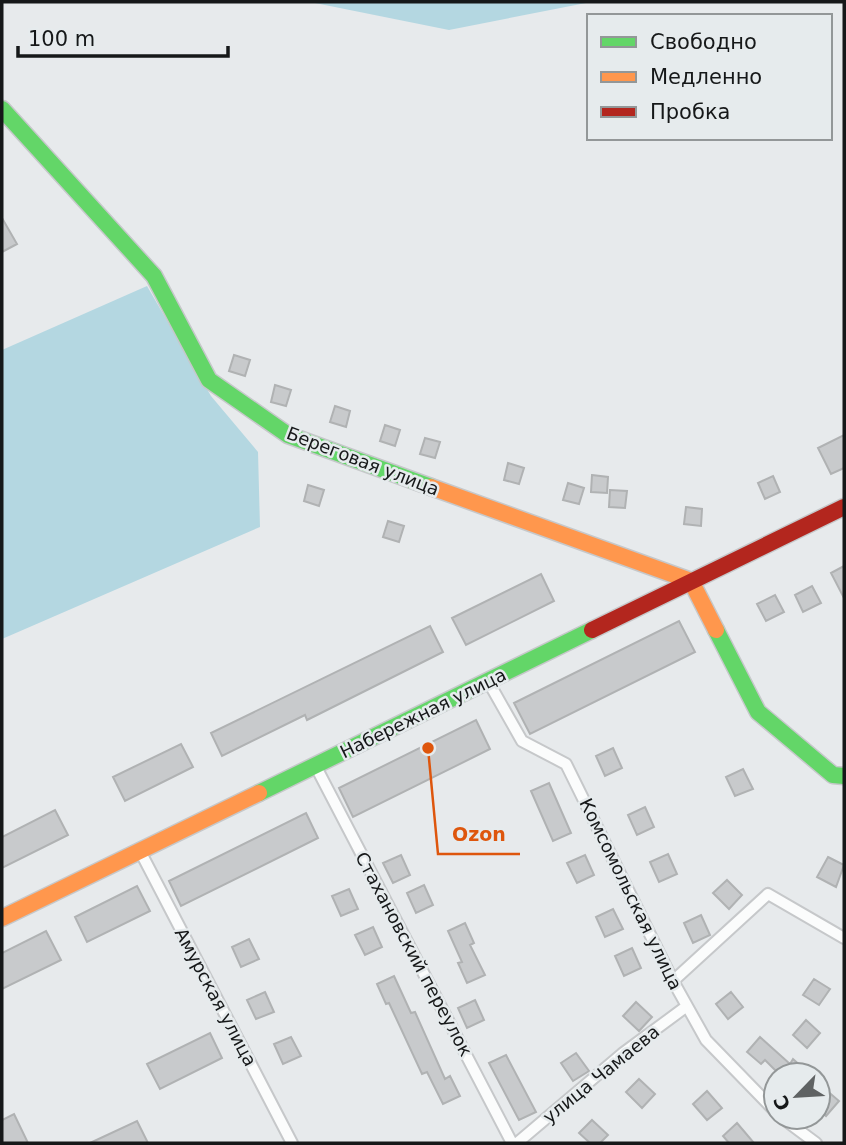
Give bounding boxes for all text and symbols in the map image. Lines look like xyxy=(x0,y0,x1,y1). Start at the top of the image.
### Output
scale bar xyxy=(18,14,228,58)
legend xyxy=(587,14,832,140)
text: 100 m xyxy=(28,27,95,51)
text: Свободно xyxy=(650,30,757,54)
text: Медленно xyxy=(650,65,762,89)
text: Пробка xyxy=(650,100,730,124)
street label: Береговая улица xyxy=(284,422,442,500)
street label: Набережная улица xyxy=(337,664,509,762)
street label: Комсомольская улица xyxy=(575,795,687,993)
callout: Ozon xyxy=(438,814,520,854)
text: Ozon xyxy=(452,823,506,845)
street label: Стахановский переулок xyxy=(351,848,477,1060)
street label: Амурская улица xyxy=(171,924,261,1070)
street label: улица Чамаева xyxy=(539,1021,663,1127)
north arrow xyxy=(762,1061,832,1131)
text: С xyxy=(769,1092,795,1114)

